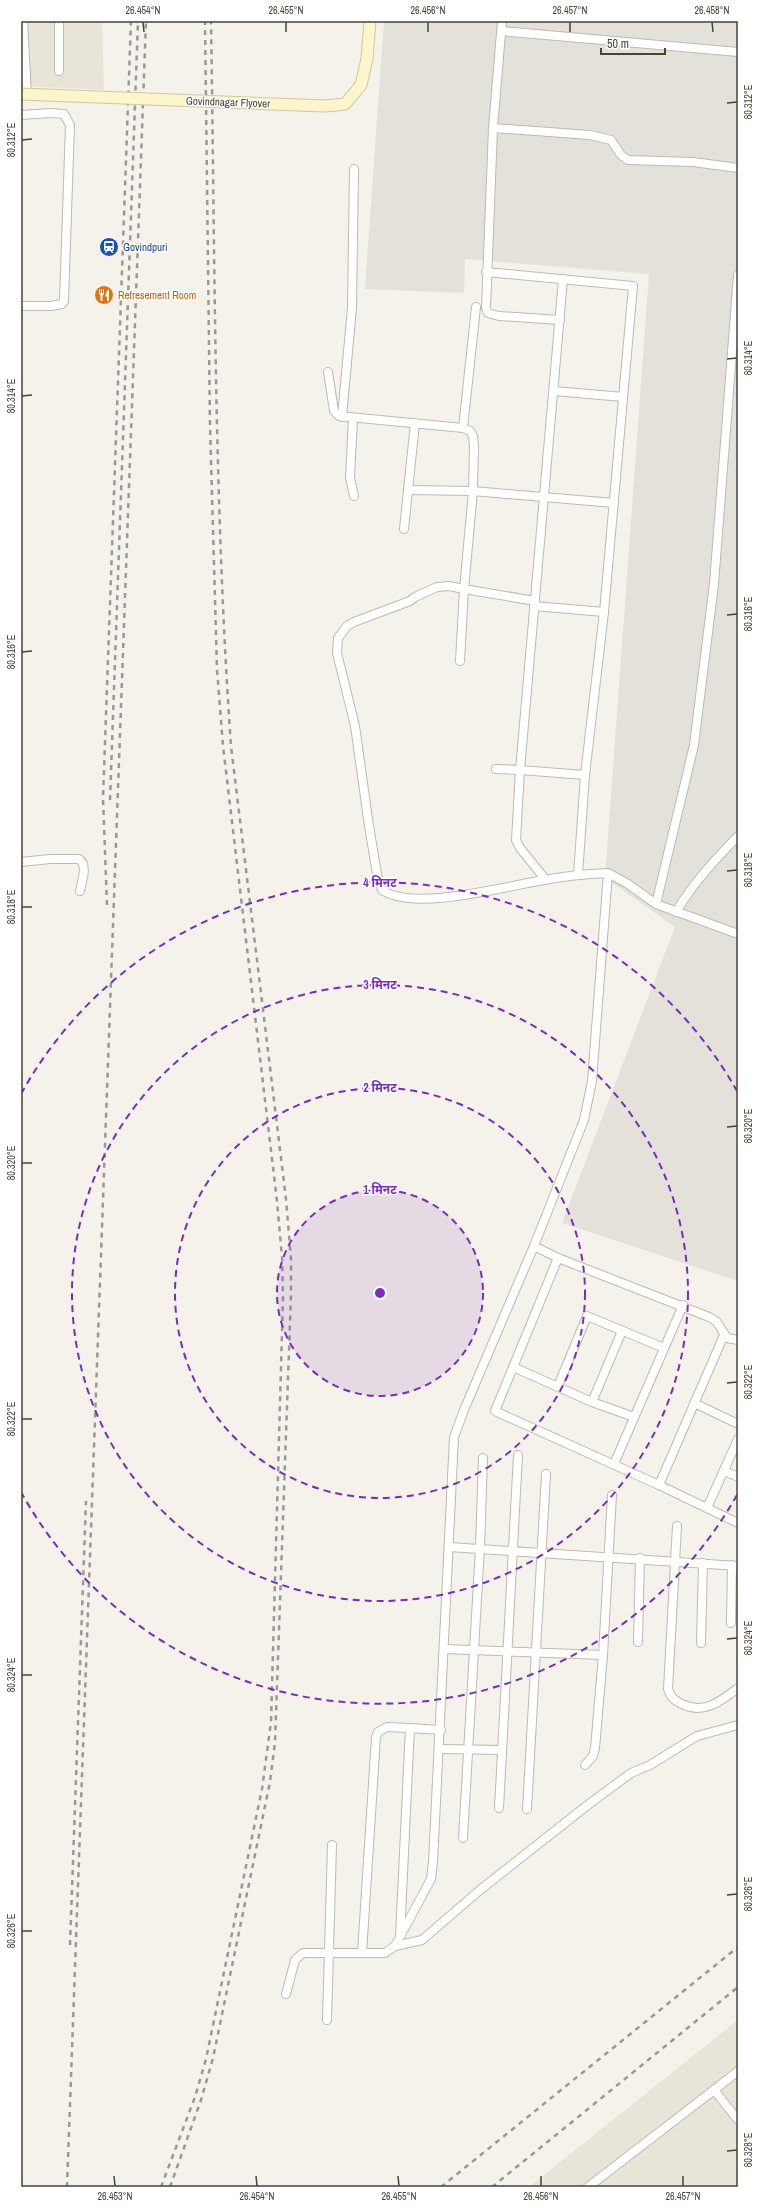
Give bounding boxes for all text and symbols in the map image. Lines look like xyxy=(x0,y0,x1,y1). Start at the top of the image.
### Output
text: 26.454°N xyxy=(126,4,161,17)
text: 26.455°N xyxy=(269,4,304,17)
text: 26.456°N xyxy=(411,4,446,17)
text: 26.457°N xyxy=(553,4,588,17)
text: 26.458°N xyxy=(695,4,730,17)
scale bar xyxy=(601,30,665,56)
text: 50 m xyxy=(607,36,629,52)
text: 80.312°E xyxy=(742,85,755,119)
street label: Govindnagar Flyover xyxy=(186,94,270,110)
text: 80.312°E xyxy=(5,123,18,157)
station icon: Govindpuri xyxy=(98,236,120,258)
place label: Govindpuri xyxy=(123,240,168,254)
restaurant icon: Refresement Room xyxy=(93,284,115,306)
place label: Refresement Room xyxy=(118,288,196,302)
text: 80.314°E xyxy=(742,341,755,375)
text: 80.314°E xyxy=(5,379,18,413)
text: 80.316°E xyxy=(742,597,755,631)
text: 80.316°E xyxy=(5,635,18,669)
text: 80.318°E xyxy=(742,853,755,887)
text: 4 मिनट xyxy=(363,875,397,891)
text: 80.318°E xyxy=(5,890,18,924)
text: 3 मिनट xyxy=(363,977,397,993)
text: 2 मिनट xyxy=(363,1080,397,1096)
text: 80.320°E xyxy=(742,1109,755,1143)
text: 80.320°E xyxy=(5,1146,18,1180)
text: 1 मिनट xyxy=(363,1182,397,1198)
centre of rings xyxy=(373,1286,387,1300)
text: 80.322°E xyxy=(742,1365,755,1399)
text: 80.322°E xyxy=(5,1402,18,1436)
text: 80.324°E xyxy=(742,1621,755,1655)
text: 80.324°E xyxy=(5,1658,18,1692)
text: 80.326°E xyxy=(742,1877,755,1911)
text: 80.326°E xyxy=(5,1914,18,1948)
text: 80.328°E xyxy=(742,2133,755,2167)
text: 26.453°N xyxy=(98,2190,133,2203)
text: 26.454°N xyxy=(240,2190,275,2203)
text: 26.455°N xyxy=(382,2190,417,2203)
text: 26.456°N xyxy=(524,2190,559,2203)
text: 26.457°N xyxy=(666,2190,701,2203)

